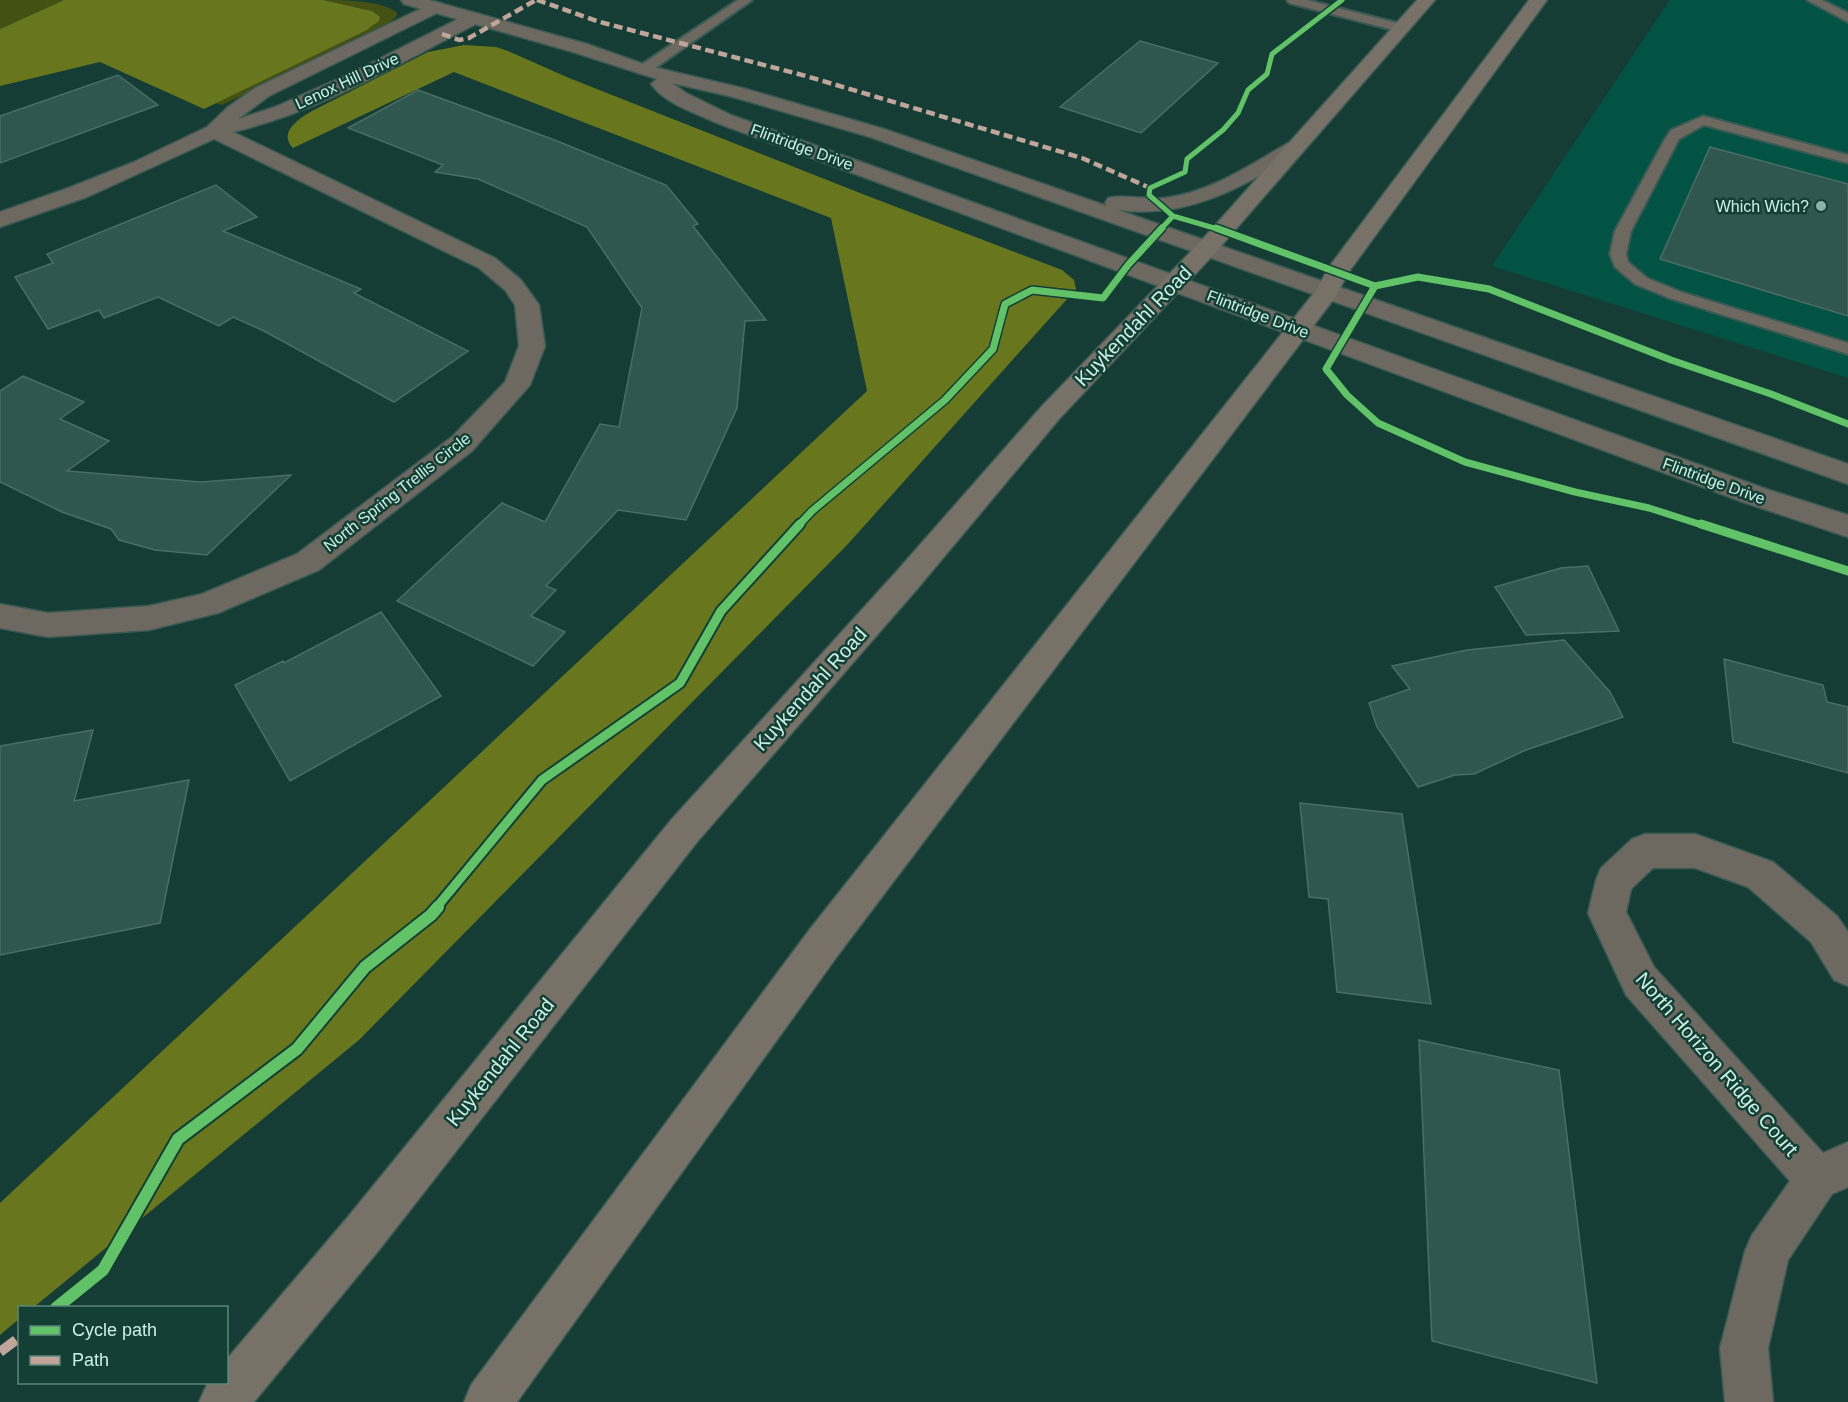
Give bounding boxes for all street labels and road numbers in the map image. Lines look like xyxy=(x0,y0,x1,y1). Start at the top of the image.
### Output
street label: Lenox Hill Drive xyxy=(293,50,401,112)
street label: Flintridge Drive xyxy=(749,121,856,173)
street label: Kuykendahl Road xyxy=(1070,262,1196,390)
street label: Flintridge Drive xyxy=(1205,287,1311,341)
street label: North Spring Trellis Circle xyxy=(320,429,474,555)
street label: Flintridge Drive xyxy=(1661,455,1768,507)
street label: Kuykendahl Road xyxy=(749,623,871,755)
street label: North Horizon Ridge Court xyxy=(1631,968,1803,1160)
street label: Kuykendahl Road xyxy=(442,994,558,1130)

